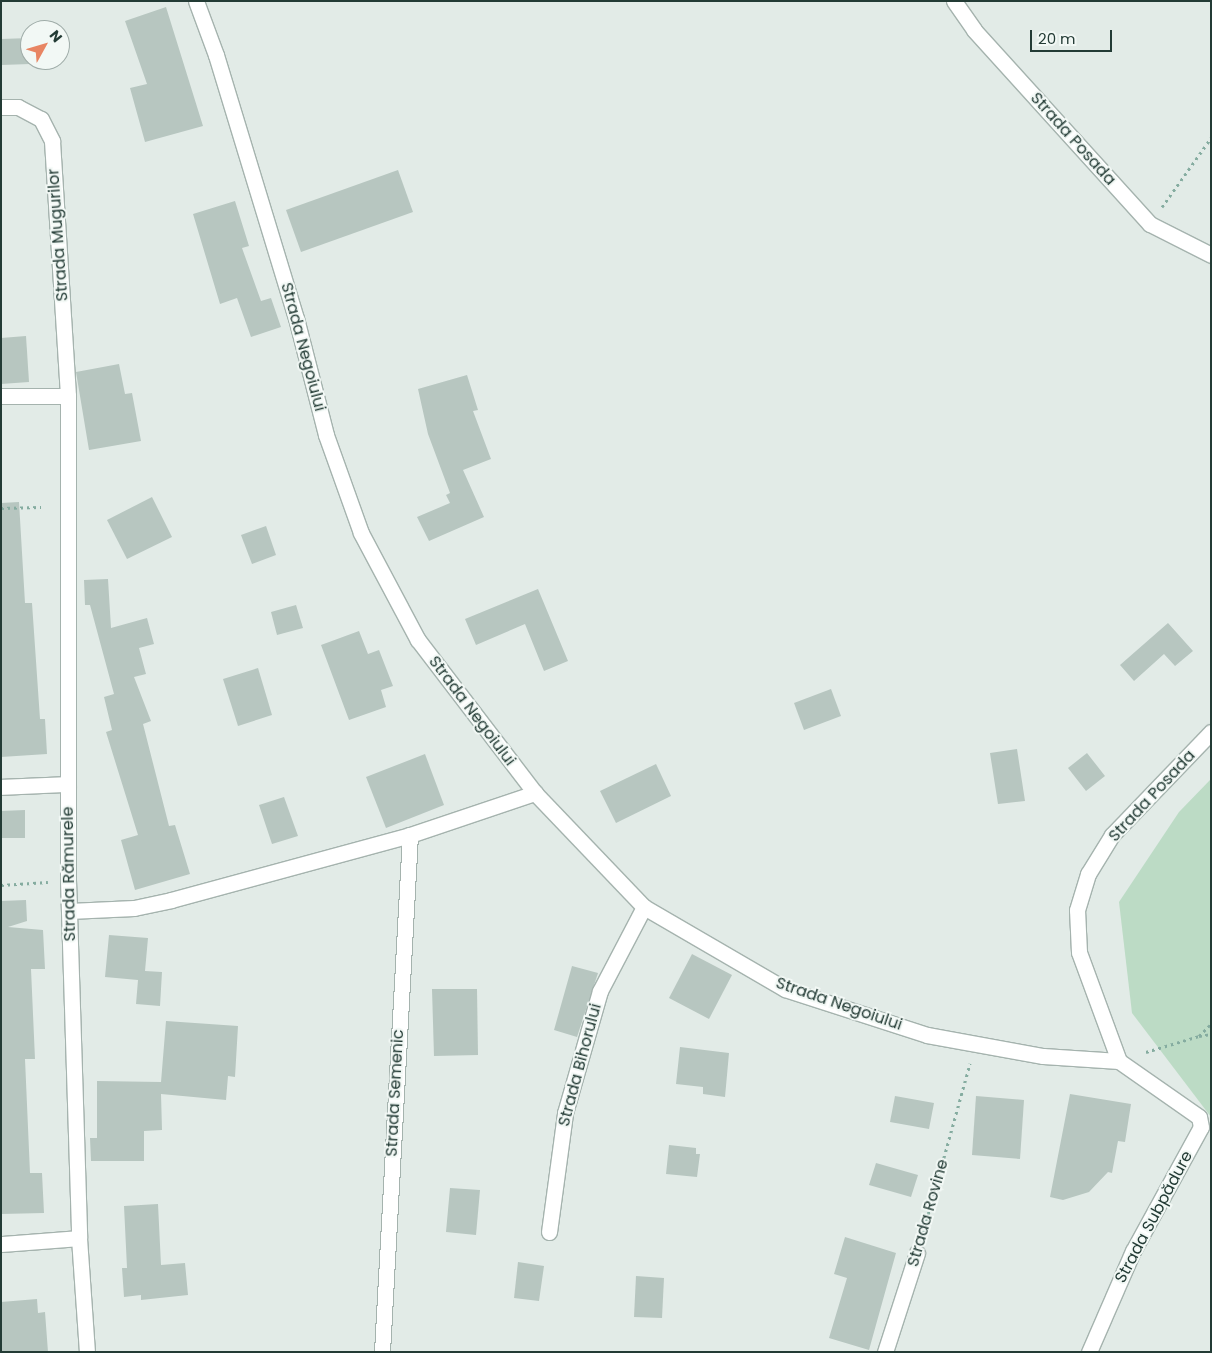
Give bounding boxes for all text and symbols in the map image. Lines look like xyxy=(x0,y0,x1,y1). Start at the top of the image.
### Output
north arrow xyxy=(20,20,70,70)
scale bar xyxy=(1032,20,1114,52)
text: N xyxy=(45,26,67,47)
text: 20 m xyxy=(1038,28,1076,49)
street label: Strada Posada xyxy=(1026,89,1120,189)
street label: Strada Mugurilor xyxy=(44,168,72,302)
street label: Strada Negoiului xyxy=(277,281,329,413)
street label: Strada Negoiului xyxy=(424,652,520,770)
street label: Strada Posada xyxy=(1105,746,1199,846)
street label: Strada Rămurele xyxy=(58,806,80,942)
street label: Strada Negoiului xyxy=(773,973,905,1035)
street label: Strada Bihorului xyxy=(554,1001,606,1129)
street label: Strada Semenic xyxy=(382,1029,408,1157)
street label: Strada Subpădure xyxy=(1111,1148,1197,1286)
street label: Strada Rovine xyxy=(903,1157,953,1269)

